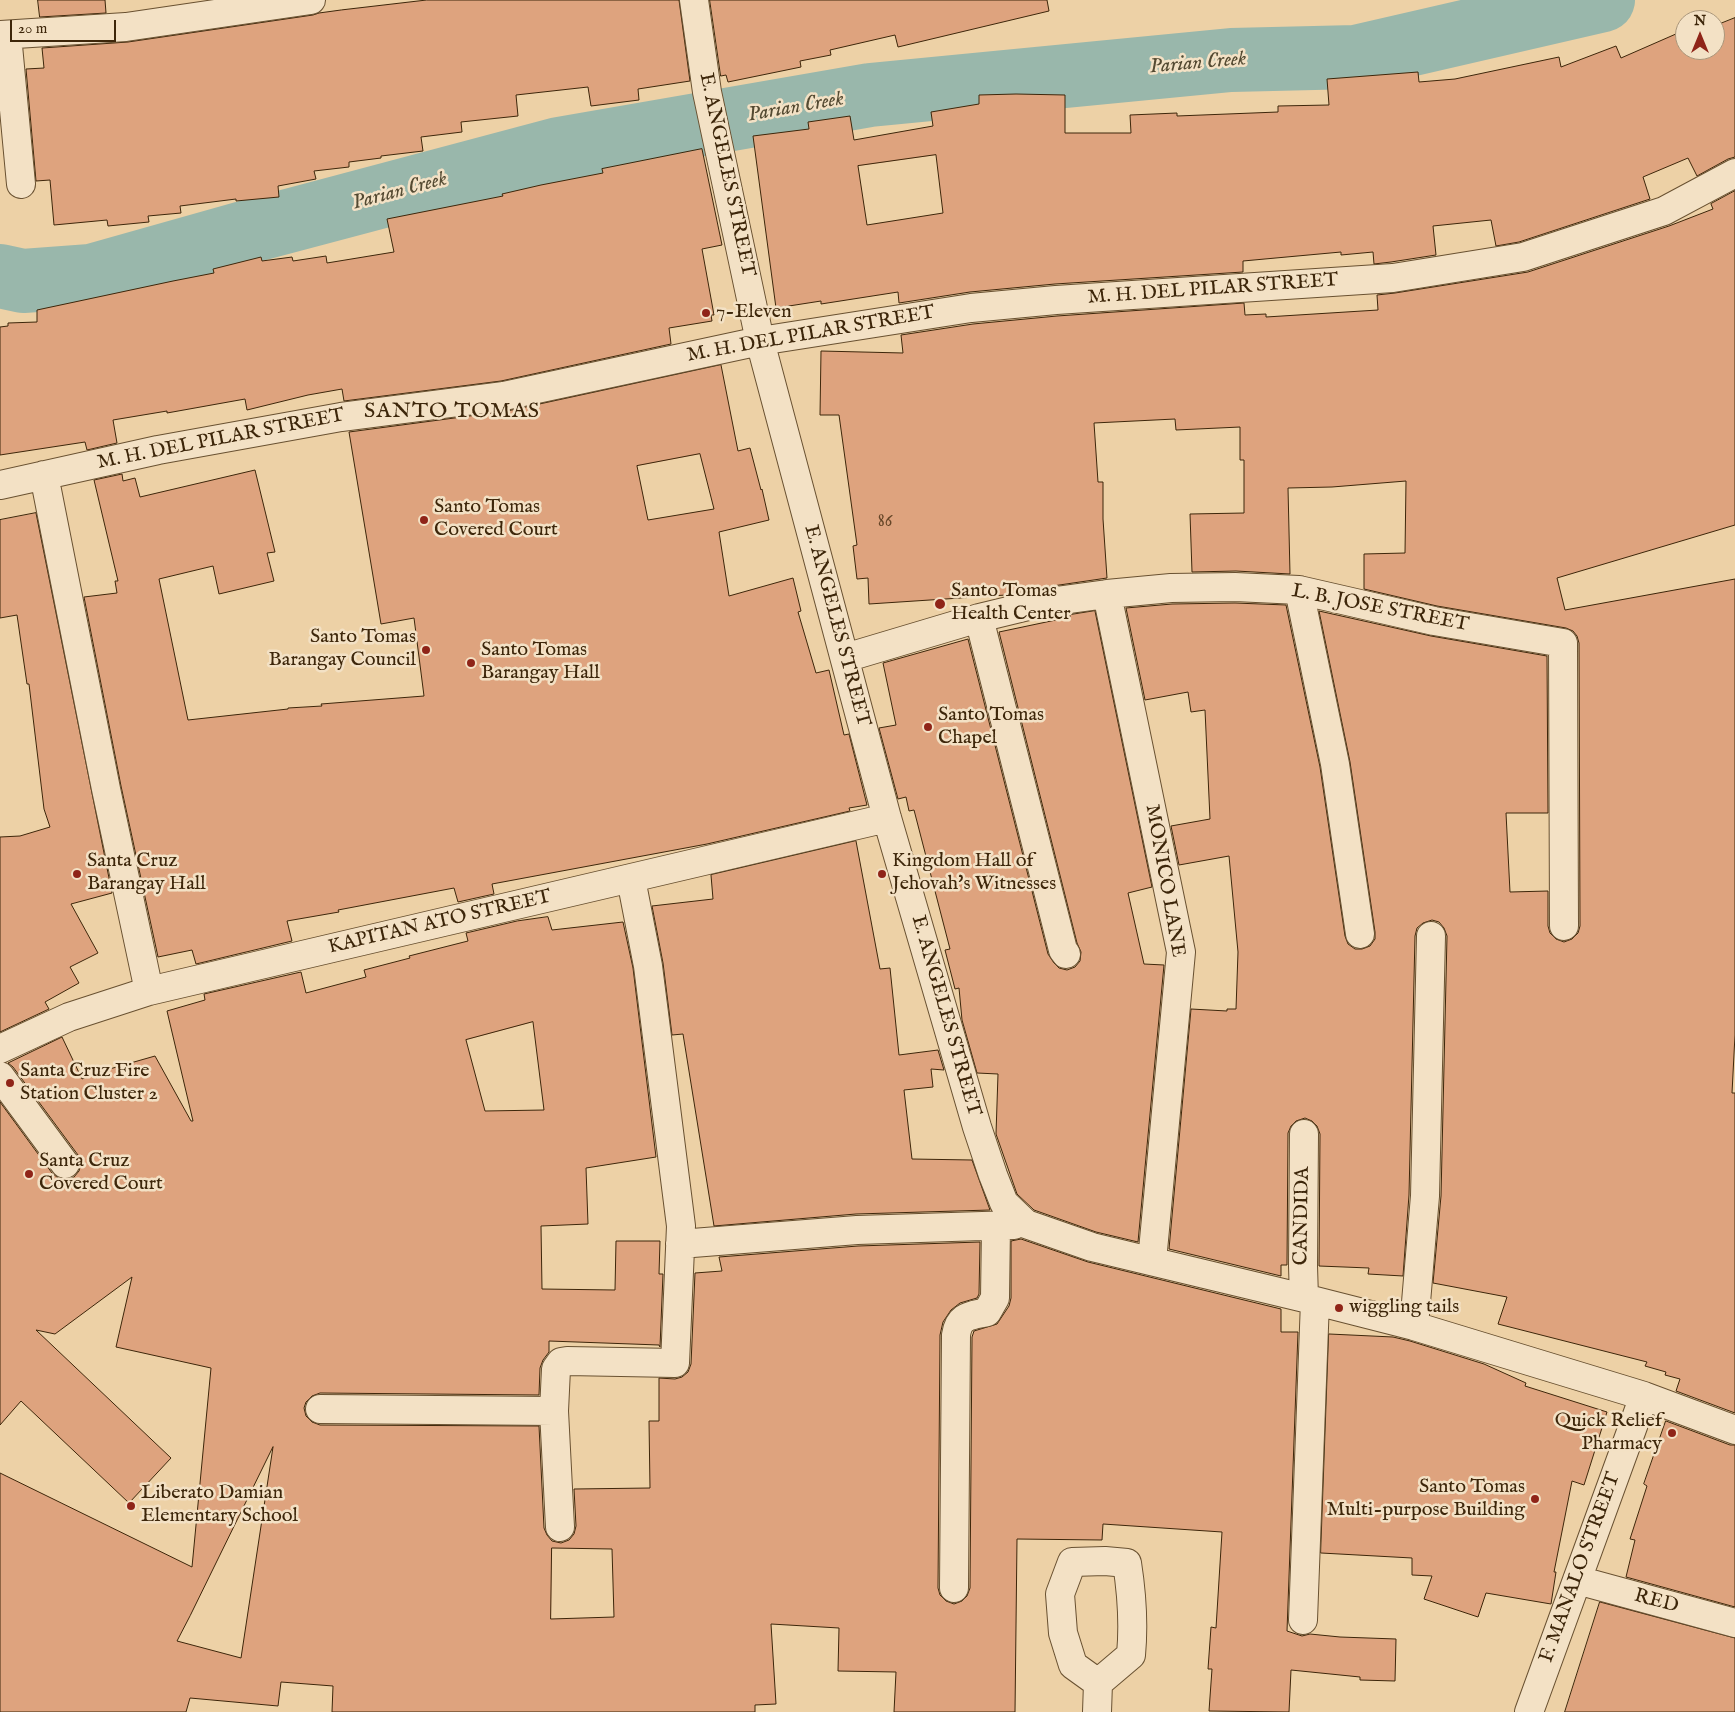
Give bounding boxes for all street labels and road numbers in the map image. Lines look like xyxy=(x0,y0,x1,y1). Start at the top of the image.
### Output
street label: E. ANGELES STREET xyxy=(693,71,759,279)
street label: M. H. DEL PILAR STREET xyxy=(1087,269,1339,311)
street label: M. H. DEL PILAR STREET xyxy=(685,301,937,369)
street label: M. H. DEL PILAR STREET xyxy=(95,404,347,476)
street label: E. ANGELES STREET xyxy=(798,523,874,729)
street label: L. B. JOSE STREET xyxy=(1289,580,1471,638)
street label: MONICO LANE xyxy=(1139,803,1189,959)
street label: KAPITAN ATO STREET xyxy=(326,886,554,960)
street label: E. ANGELES STREET xyxy=(905,913,985,1119)
street label: CANDIDA xyxy=(1290,1166,1316,1266)
street label: F. MANALO STREET xyxy=(1535,1470,1627,1666)
street label: RED xyxy=(1631,1585,1681,1619)

